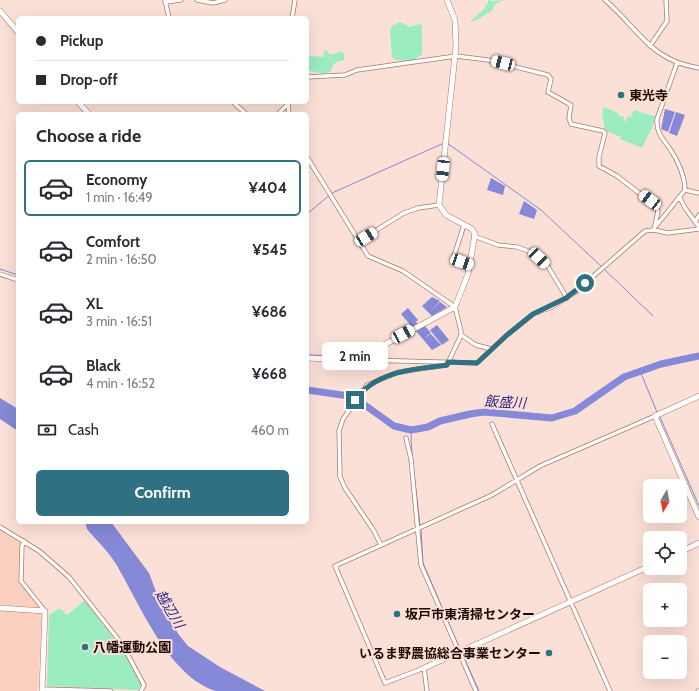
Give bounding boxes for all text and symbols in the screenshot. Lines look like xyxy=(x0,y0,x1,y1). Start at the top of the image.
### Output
text: Pickup xyxy=(60,32,103,50)
car xyxy=(490,54,516,72)
text: Drop-off xyxy=(60,71,118,89)
place label: 東光寺 xyxy=(629,87,668,103)
marker: 東光寺 xyxy=(616,90,626,100)
text: Choose a ride xyxy=(36,125,141,147)
car xyxy=(436,156,450,182)
icon: car xyxy=(38,170,74,206)
text: Economy xyxy=(86,171,147,189)
text: ¥404 xyxy=(249,179,287,197)
car xyxy=(637,188,663,212)
text: 1 min · 16:49 xyxy=(86,189,153,205)
car xyxy=(353,226,379,248)
icon: car xyxy=(38,232,74,268)
text: Comfort xyxy=(86,233,140,251)
text: ¥545 xyxy=(253,241,287,259)
car xyxy=(526,245,552,271)
text: 2 min · 16:50 xyxy=(86,251,157,267)
car xyxy=(449,252,475,272)
route start xyxy=(576,274,594,292)
icon: car xyxy=(38,294,74,330)
text: XL xyxy=(86,295,103,313)
text: ¥686 xyxy=(252,303,287,321)
text: 3 min · 16:51 xyxy=(86,313,152,329)
car xyxy=(390,323,416,345)
callout: 2 min xyxy=(322,342,388,370)
text: 2 min xyxy=(339,348,371,364)
icon: car xyxy=(38,356,74,392)
text: Black xyxy=(86,357,121,375)
text: ¥668 xyxy=(252,365,287,383)
text: 4 min · 16:52 xyxy=(86,375,155,391)
route end xyxy=(346,391,364,409)
water label: 飯盛川 xyxy=(484,392,528,412)
icon: cash xyxy=(36,419,58,441)
text: Cash xyxy=(68,421,99,439)
text: 460 m xyxy=(251,422,289,438)
button: Confirm xyxy=(36,470,289,516)
north arrow xyxy=(643,479,687,523)
map controls xyxy=(643,479,687,679)
button: locate xyxy=(643,531,687,575)
button: + xyxy=(643,583,687,627)
water label: 越辺川 xyxy=(151,586,190,633)
place label: 坂戸市東清掃センター xyxy=(405,606,535,622)
marker: 坂戸市東清掃センター xyxy=(392,609,402,619)
button: − xyxy=(643,635,687,679)
place label: 八幡運動公園 xyxy=(93,639,171,655)
marker: 八幡運動公園 xyxy=(80,642,90,652)
place label: いるま野農協総合事業センター xyxy=(359,645,541,661)
marker: いるま野農協総合事業センター xyxy=(544,648,554,658)

